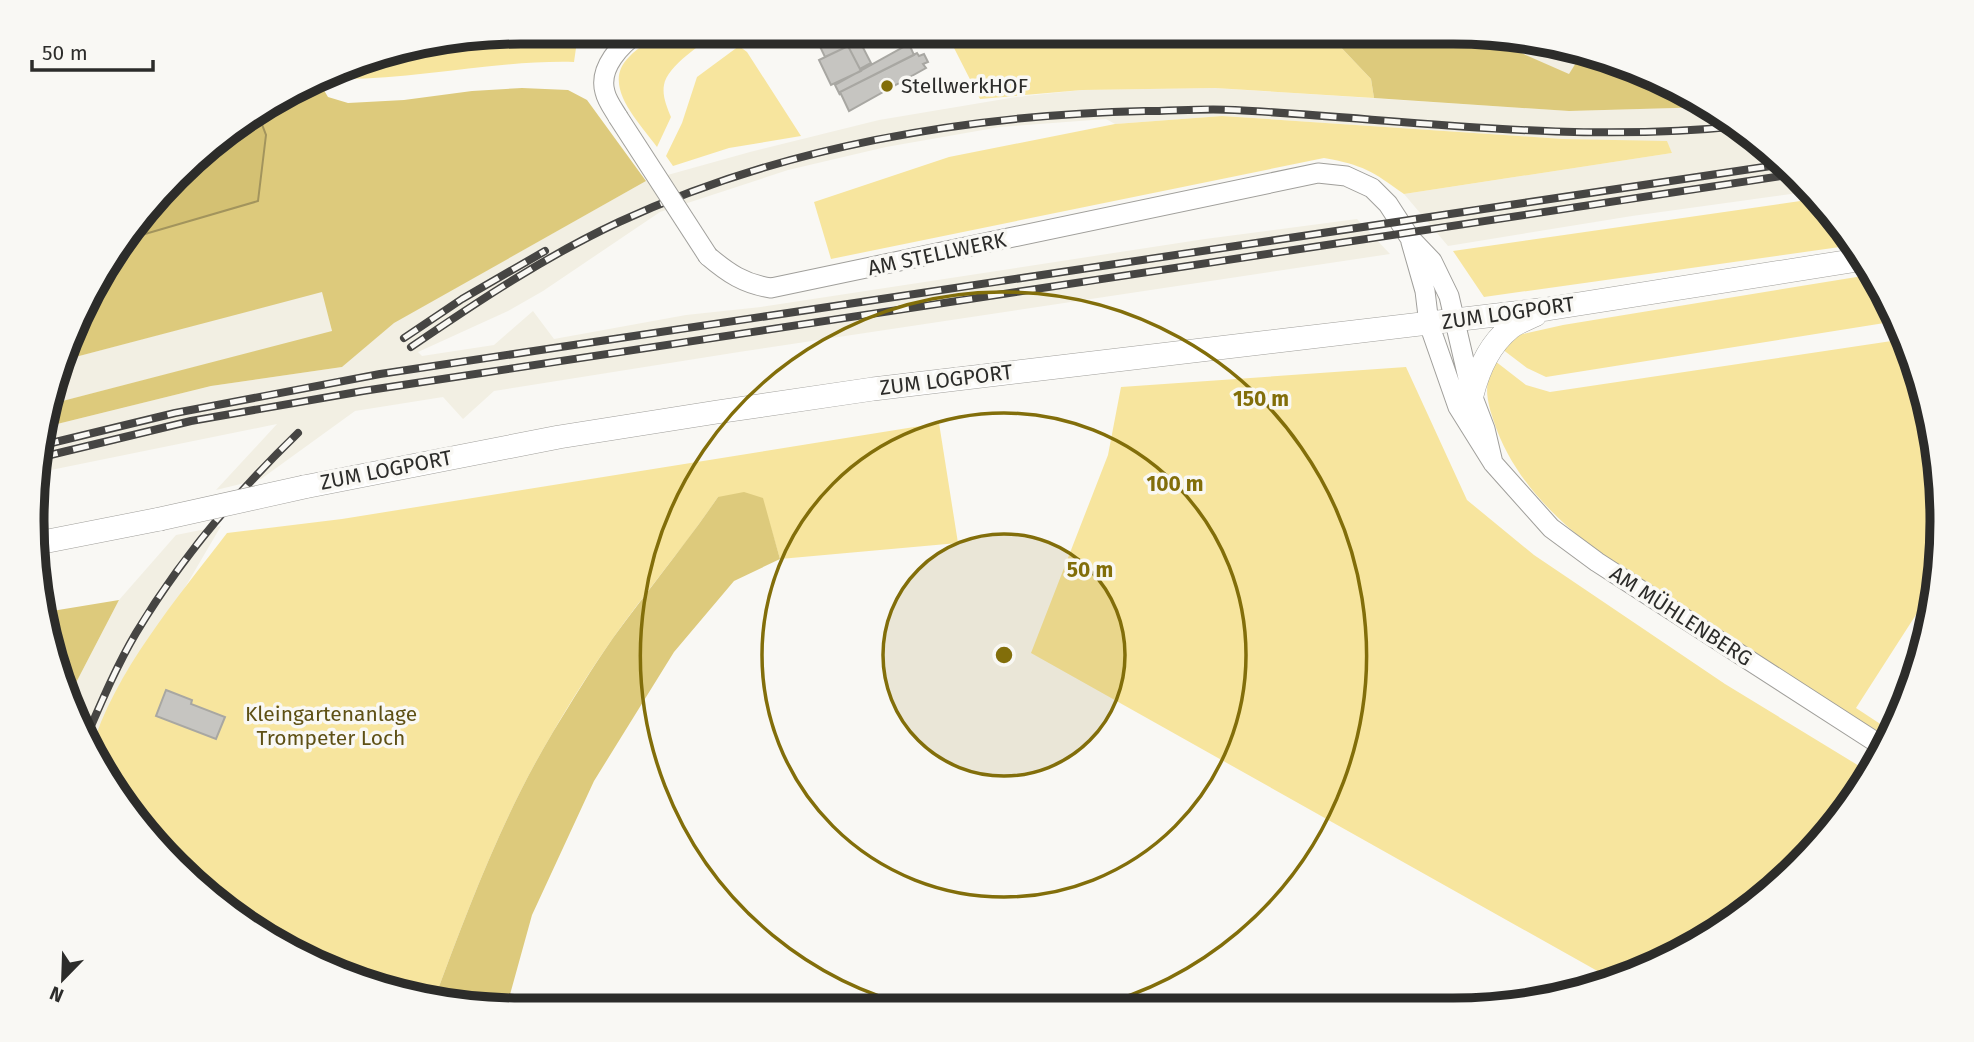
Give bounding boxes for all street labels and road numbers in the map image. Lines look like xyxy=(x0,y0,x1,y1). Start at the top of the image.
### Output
street label: AM STELLWERK xyxy=(865,227,1009,281)
street label: ZUM LOGPORT xyxy=(1440,291,1576,335)
street label: ZUM LOGPORT xyxy=(878,359,1014,401)
street label: ZUM LOGPORT xyxy=(318,444,454,496)
street label: AM MÜHLENBERG xyxy=(1605,560,1757,672)

